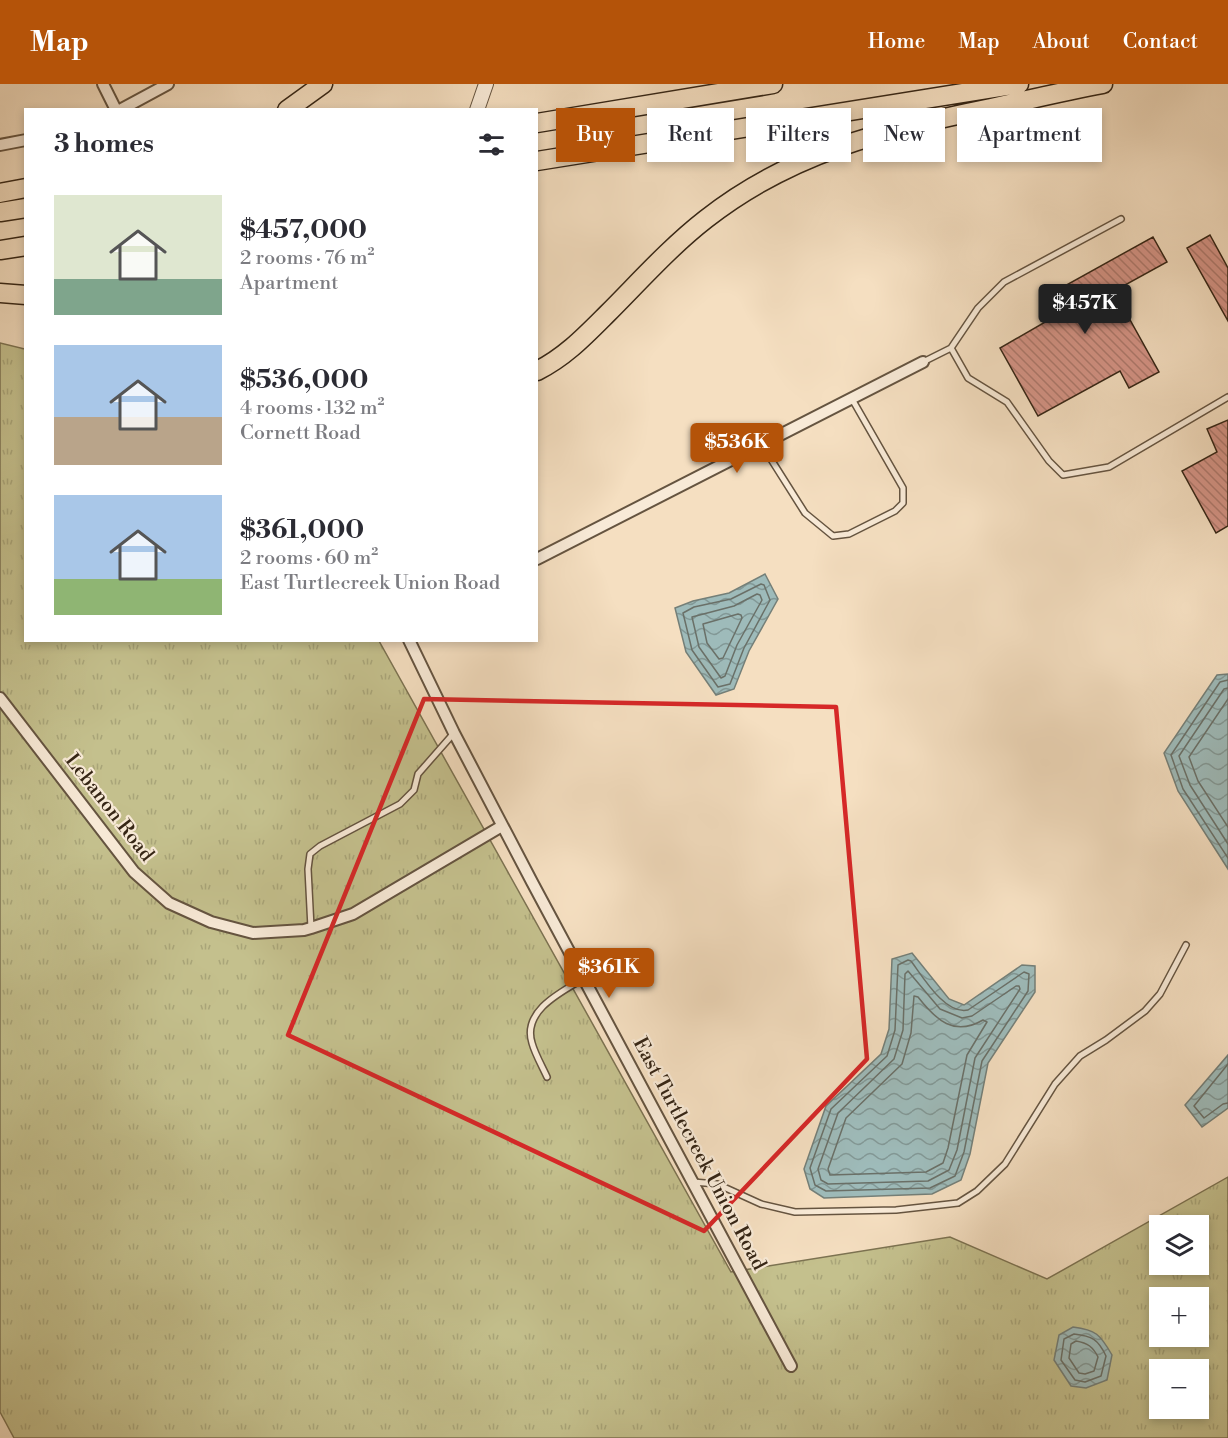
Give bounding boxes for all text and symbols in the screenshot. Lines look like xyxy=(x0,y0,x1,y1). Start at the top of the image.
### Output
text: Map xyxy=(30,25,89,60)
text: Home xyxy=(868,29,925,55)
text: Map xyxy=(958,29,1000,55)
text: About xyxy=(1033,29,1090,55)
text: Contact xyxy=(1123,29,1198,55)
chip: Buy xyxy=(556,108,635,162)
chip: Rent xyxy=(647,108,734,162)
chip: Filters xyxy=(746,108,851,162)
chip: New xyxy=(863,108,945,162)
chip: Apartment xyxy=(957,108,1102,162)
text: 3 homes xyxy=(54,128,154,160)
icon: filters xyxy=(475,128,508,161)
text: $457,000 xyxy=(240,214,367,246)
icon: home xyxy=(102,219,174,291)
text: 2 rooms · 76 m² xyxy=(240,246,374,271)
text: Apartment xyxy=(240,271,338,296)
pin: $457K xyxy=(1043,284,1127,335)
text: $457K xyxy=(1052,291,1118,316)
text: $536,000 xyxy=(240,364,368,396)
icon: home xyxy=(102,369,174,441)
text: 4 rooms · 132 m² xyxy=(240,396,384,421)
text: Cornett Road xyxy=(240,421,361,446)
pin: $536K xyxy=(695,423,779,474)
text: $536K xyxy=(704,430,770,455)
text: $361,000 xyxy=(240,514,364,546)
icon: home xyxy=(102,519,174,591)
text: 2 rooms · 60 m² xyxy=(240,546,378,571)
text: East Turtlecreek Union Road xyxy=(240,571,500,596)
street label: Lebanon Road xyxy=(59,749,159,868)
pin: $361K xyxy=(567,948,651,999)
text: $361K xyxy=(578,955,640,980)
street label: East Turtlecreek Union Road xyxy=(627,1033,771,1275)
map controls xyxy=(1149,1215,1209,1419)
button: layers xyxy=(1149,1215,1209,1275)
button: + xyxy=(1149,1287,1209,1347)
button: − xyxy=(1149,1359,1209,1419)

